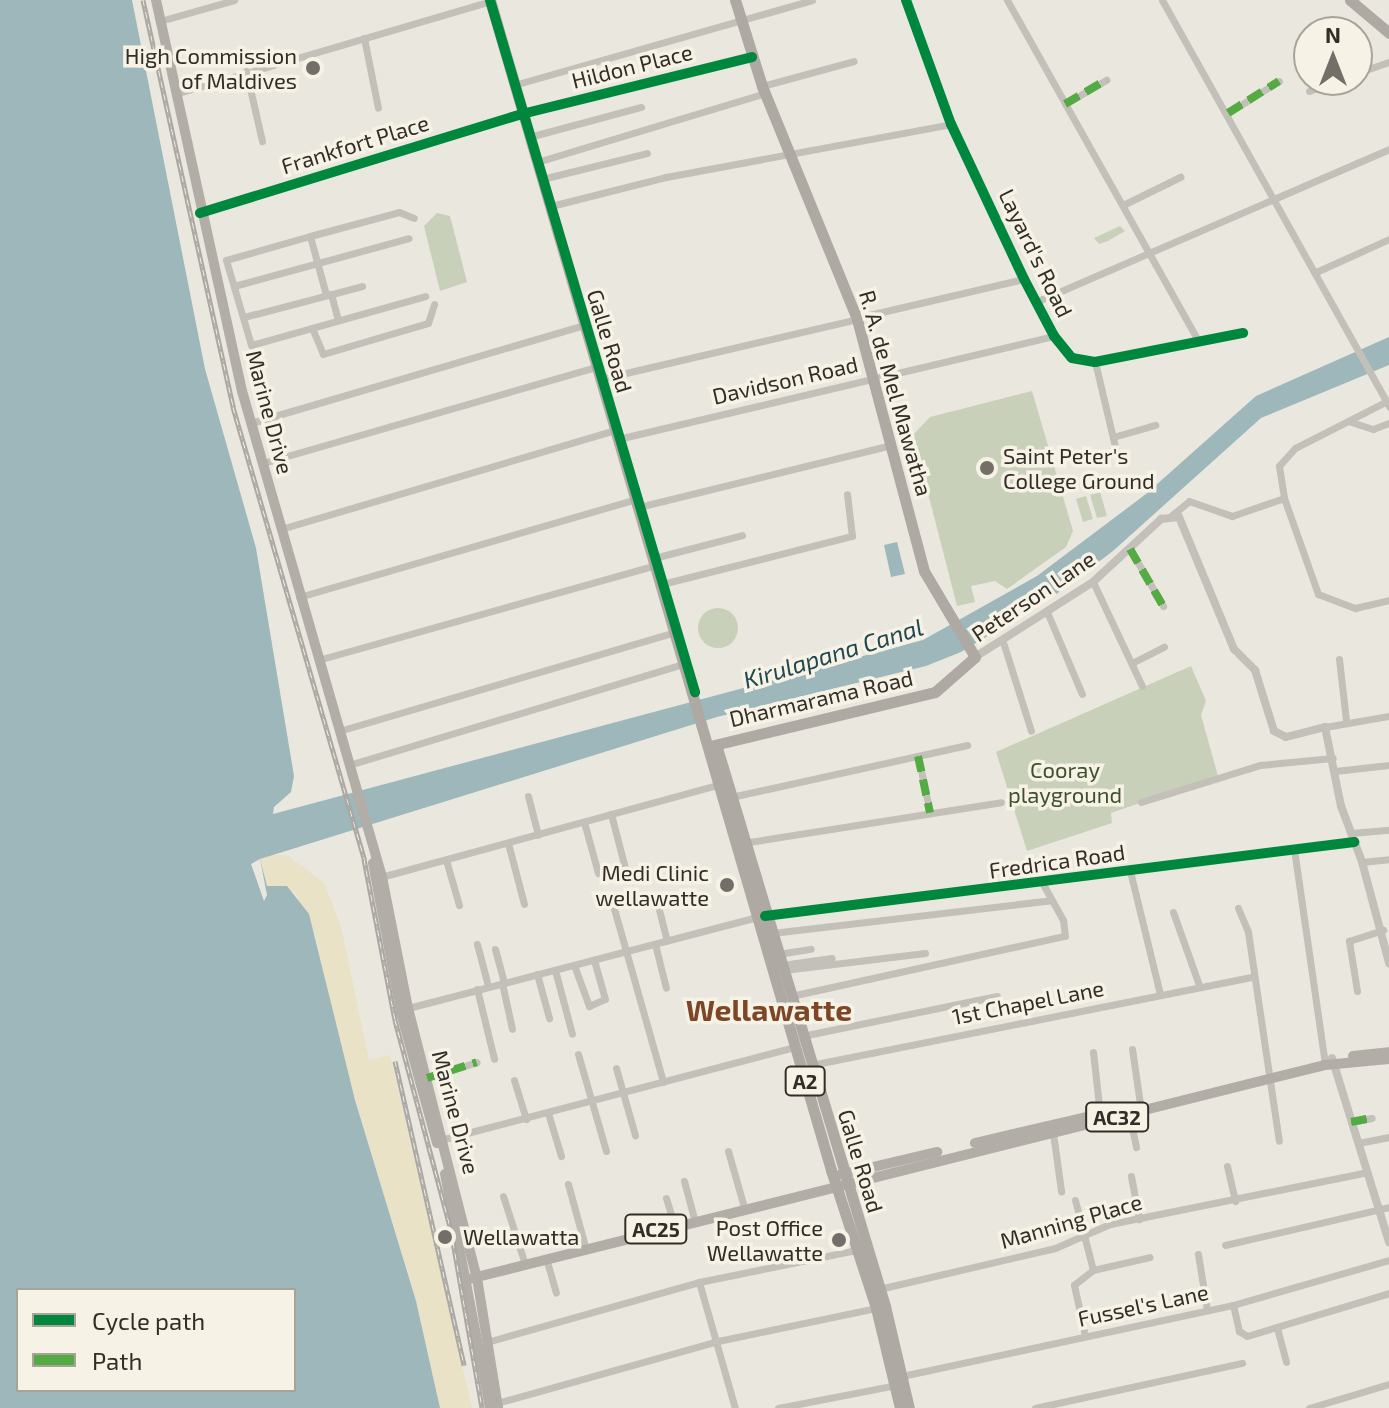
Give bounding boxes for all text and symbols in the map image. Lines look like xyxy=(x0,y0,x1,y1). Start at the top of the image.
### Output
north arrow xyxy=(1293,16,1373,96)
text: N xyxy=(1325,21,1341,47)
street label: Hildon Place xyxy=(569,38,695,94)
place label: High Commission of Maldives xyxy=(125,42,297,94)
marker: High Commission of Maldives xyxy=(304,59,322,77)
street label: Frankfort Place xyxy=(278,109,432,179)
street label: Layard's Road xyxy=(994,185,1078,321)
street label: Galle Road xyxy=(582,286,638,396)
street label: R. A. de Mel Mawatha xyxy=(854,287,938,499)
street label: Marine Drive xyxy=(241,347,299,477)
street label: Davidson Road xyxy=(710,350,860,410)
place label: Saint Peter's College Ground xyxy=(1003,442,1155,494)
marker: Saint Peter's College Ground xyxy=(978,459,996,477)
street label: Peterson Lane xyxy=(966,545,1100,647)
water label: Kirulapana Canal xyxy=(740,612,926,694)
street label: Dharmarama Road xyxy=(727,664,915,732)
park label: Cooray playground xyxy=(1008,756,1122,808)
street label: Fredrica Road xyxy=(987,838,1127,884)
place label: Medi Clinic wellawatte xyxy=(595,859,709,910)
marker: Medi Clinic wellawatte xyxy=(716,874,738,896)
street label: 1st Chapel Lane xyxy=(950,974,1106,1030)
district label: Wellawatte xyxy=(686,991,852,1027)
street label: Marine Drive xyxy=(427,1047,485,1177)
road number: A2 xyxy=(783,1065,827,1097)
road number: AC32 xyxy=(1085,1101,1149,1133)
street label: Galle Road xyxy=(833,1106,889,1216)
street label: Manning Place xyxy=(997,1188,1145,1254)
road number: AC25 xyxy=(624,1213,688,1245)
place label: Post Office Wellawatte xyxy=(707,1214,823,1266)
place label: Wellawatta xyxy=(463,1224,579,1250)
marker: Wellawatta xyxy=(434,1226,456,1248)
marker: Post Office Wellawatte xyxy=(830,1231,848,1249)
street label: Fussel's Lane xyxy=(1075,1278,1211,1332)
legend xyxy=(16,1288,296,1392)
text: Cycle path xyxy=(92,1306,205,1335)
text: Path xyxy=(92,1346,142,1375)

